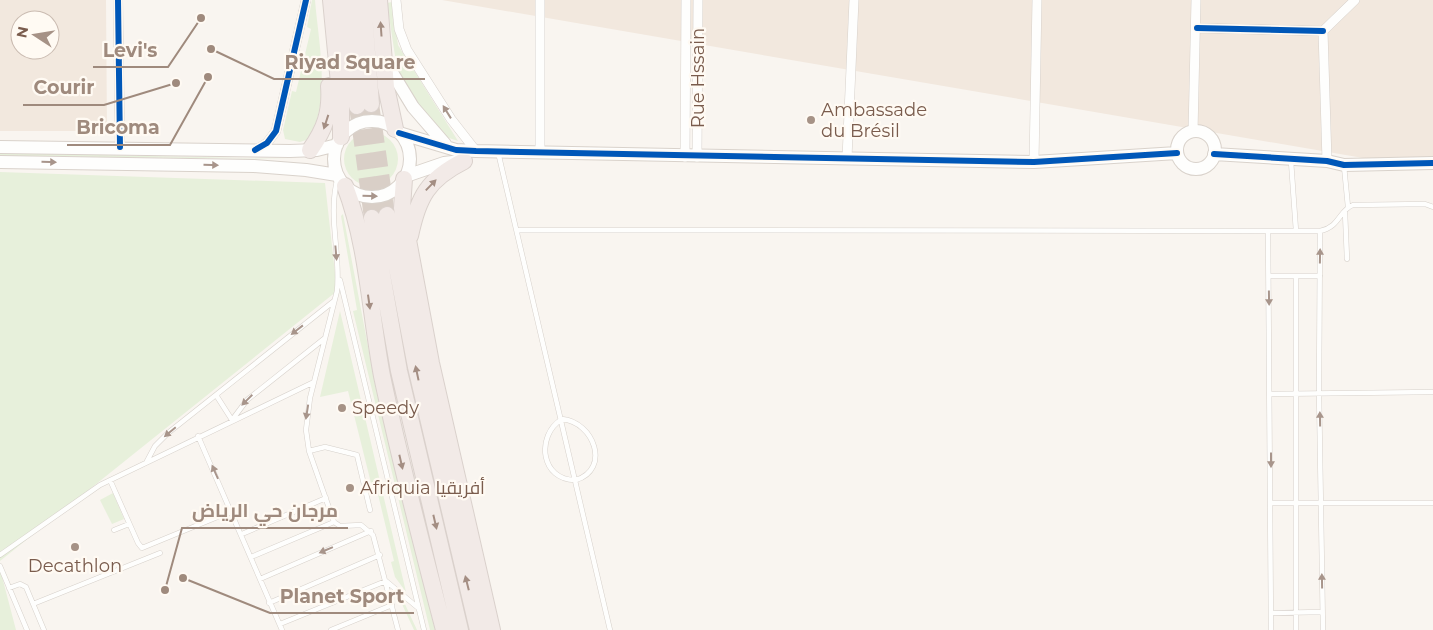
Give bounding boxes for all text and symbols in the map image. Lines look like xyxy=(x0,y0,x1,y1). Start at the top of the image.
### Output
north arrow xyxy=(10,10,60,60)
one-way arrow xyxy=(376,21,384,37)
text: N xyxy=(12,25,32,40)
street label: Rue Hssain xyxy=(687,28,709,128)
callout: Levi's xyxy=(93,33,168,67)
text: Levi's xyxy=(103,39,157,62)
callout: Riyad Square xyxy=(274,45,425,79)
text: Riyad Square xyxy=(285,51,415,74)
callout: Courir xyxy=(23,71,104,105)
text: Courir xyxy=(34,76,94,99)
place label: Ambassade du Brésil xyxy=(821,99,927,142)
one-way arrow xyxy=(442,106,452,119)
callout: Bricoma xyxy=(67,111,170,145)
marker: Ambassade du Brésil xyxy=(805,114,817,126)
one-way arrow xyxy=(321,115,329,130)
text: Bricoma xyxy=(76,116,160,139)
one-way arrow xyxy=(41,158,57,166)
one-way arrow xyxy=(203,161,219,169)
one-way arrow xyxy=(425,179,437,191)
one-way arrow xyxy=(362,192,378,200)
one-way arrow xyxy=(332,246,340,262)
one-way arrow xyxy=(1316,248,1324,264)
one-way arrow xyxy=(1265,290,1273,306)
one-way arrow xyxy=(365,295,373,311)
one-way arrow xyxy=(291,325,304,336)
one-way arrow xyxy=(413,366,421,381)
one-way arrow xyxy=(241,394,253,406)
place label: Speedy xyxy=(352,397,419,419)
marker: Speedy xyxy=(336,402,348,414)
one-way arrow xyxy=(303,405,311,421)
one-way arrow xyxy=(1316,411,1324,427)
one-way arrow xyxy=(164,426,177,437)
one-way arrow xyxy=(1267,452,1275,468)
one-way arrow xyxy=(397,454,405,469)
one-way arrow xyxy=(211,465,219,479)
place label: Afriquia أفريقيا xyxy=(360,477,485,499)
marker: Afriquia أفريقيا xyxy=(344,482,356,494)
callout: مرجان حي الرياض xyxy=(182,494,348,528)
text: مرجان حي الرياض xyxy=(192,499,338,526)
one-way arrow xyxy=(431,515,439,530)
marker: Decathlon xyxy=(69,541,81,553)
one-way arrow xyxy=(319,547,333,555)
place label: Decathlon xyxy=(28,555,122,577)
one-way arrow xyxy=(1318,573,1326,589)
one-way arrow xyxy=(462,575,470,590)
callout: Planet Sport xyxy=(270,579,414,613)
text: Planet Sport xyxy=(280,585,404,608)

